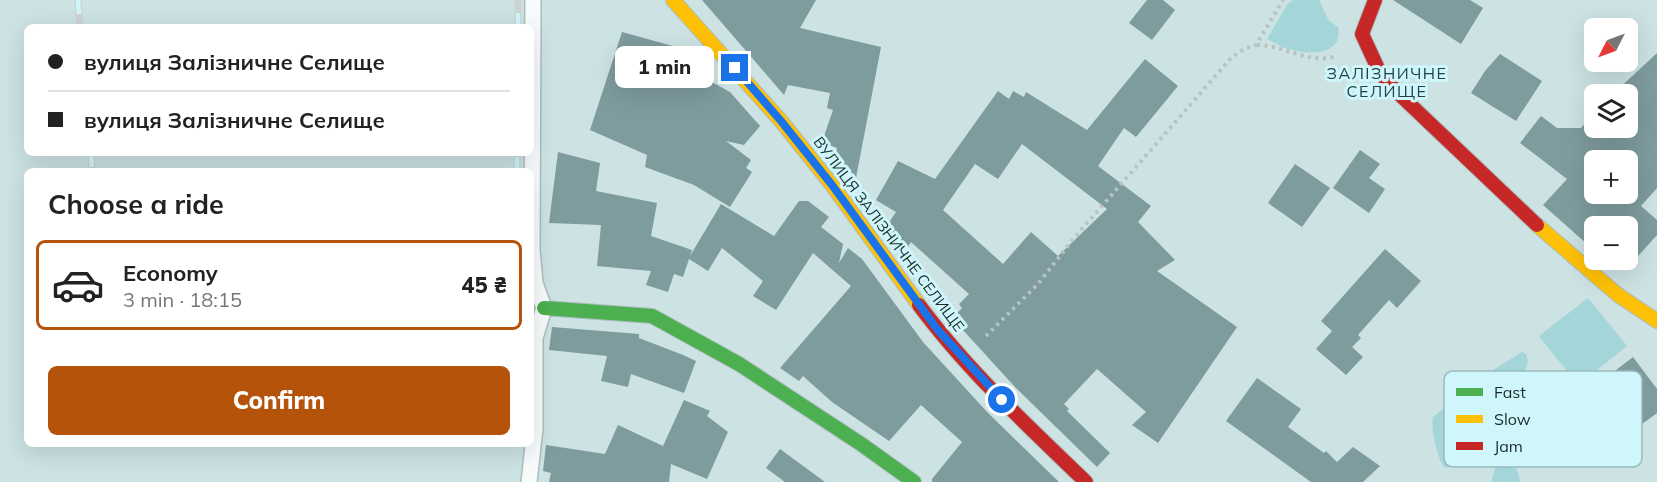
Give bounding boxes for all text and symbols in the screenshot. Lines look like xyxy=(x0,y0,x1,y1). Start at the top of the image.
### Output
north arrow xyxy=(1584,18,1638,72)
map controls xyxy=(1584,18,1638,270)
callout: 1 min xyxy=(615,47,714,89)
text: вулиця Залізничне Селище xyxy=(84,48,385,76)
text: 1 min xyxy=(638,54,691,79)
route end xyxy=(721,54,748,81)
district label: ЗАЛІЗНИЧНЕ СЕЛИЩЕ xyxy=(1327,63,1447,101)
button: layers xyxy=(1584,84,1638,138)
text: вулиця Залізничне Селище xyxy=(84,106,385,134)
street label: ВУЛИЦЯ ЗАЛІЗНИЧНЕ СЕЛИЩЕ xyxy=(809,133,969,335)
button: + xyxy=(1584,150,1638,204)
text: Choose a ride xyxy=(48,187,224,221)
button: − xyxy=(1584,216,1638,270)
icon: car xyxy=(51,258,105,312)
text: Economy xyxy=(123,259,218,287)
text: 45 ₴ xyxy=(461,271,507,299)
text: 3 min · 18:15 xyxy=(123,287,242,312)
button: Confirm xyxy=(48,366,510,435)
legend xyxy=(1444,371,1642,467)
text: Fast xyxy=(1494,382,1526,402)
route start xyxy=(988,386,1015,413)
text: Slow xyxy=(1494,409,1531,429)
text: Jam xyxy=(1494,436,1523,456)

